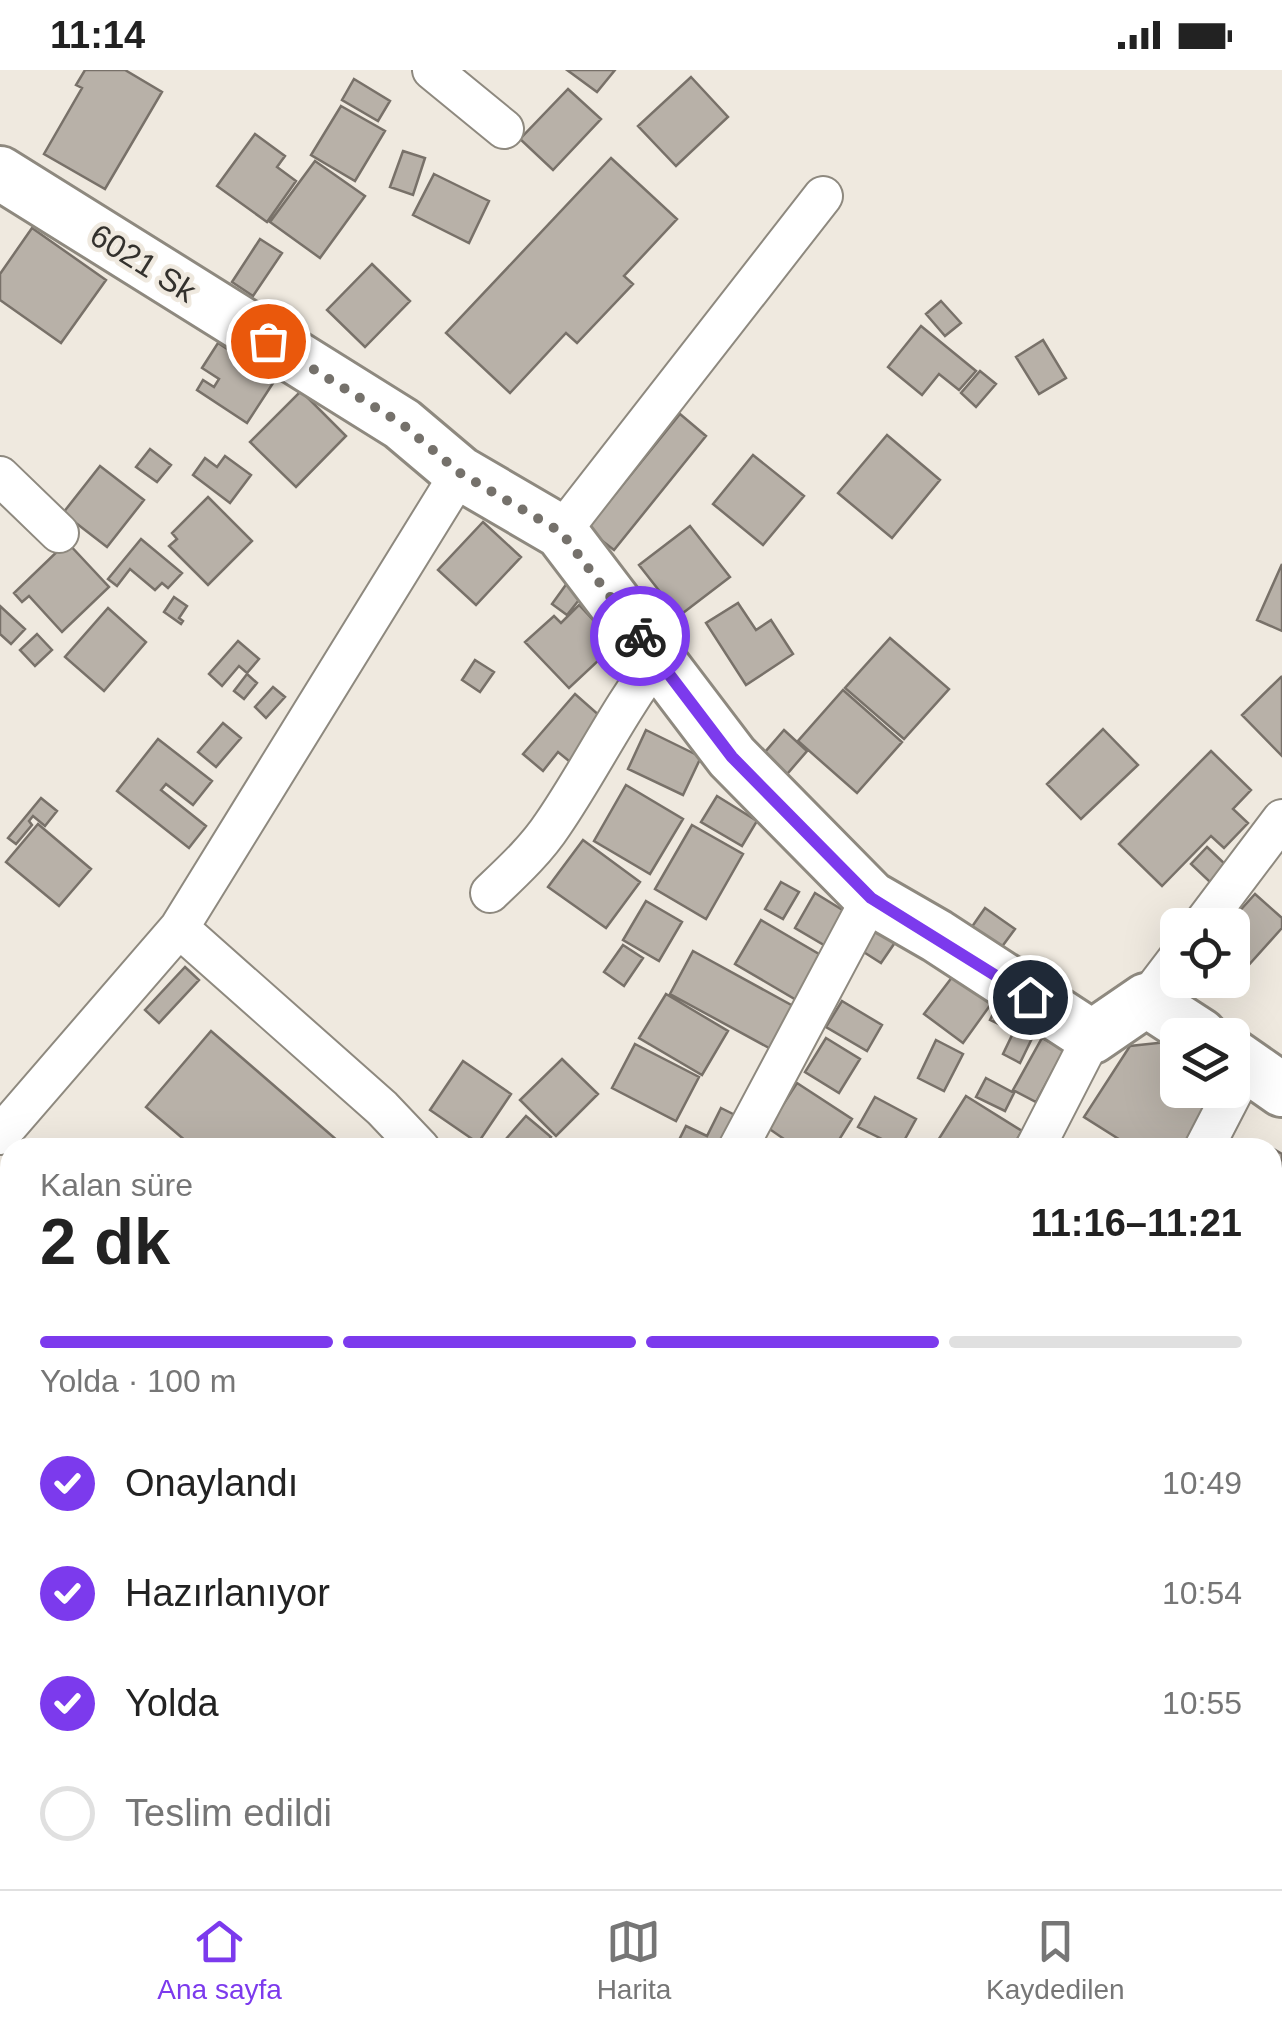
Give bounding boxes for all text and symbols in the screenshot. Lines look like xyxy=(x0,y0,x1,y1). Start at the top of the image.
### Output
text: 11:14 xyxy=(50,14,145,56)
street label: 6021 Sk xyxy=(84,217,203,310)
pin xyxy=(226,299,311,384)
icon: bag xyxy=(241,314,296,369)
courier xyxy=(590,586,690,686)
icon: bike xyxy=(613,609,668,664)
map controls xyxy=(1160,908,1250,1108)
button: locate xyxy=(1160,908,1250,998)
pin xyxy=(988,955,1073,1040)
icon: home xyxy=(1003,970,1058,1025)
button: layers xyxy=(1160,1018,1250,1108)
text: Kalan süre xyxy=(40,1167,193,1203)
text: 11:16–11:21 xyxy=(1031,1202,1242,1244)
text: 2 dk xyxy=(40,1205,170,1278)
text: Yolda · 100 m xyxy=(40,1363,236,1399)
icon: check xyxy=(40,1456,95,1511)
text: Onaylandı xyxy=(125,1462,298,1504)
text: 10:49 xyxy=(1162,1465,1242,1501)
icon: check xyxy=(40,1566,95,1621)
text: Hazırlanıyor xyxy=(125,1572,330,1614)
text: 10:54 xyxy=(1162,1575,1242,1611)
icon: check xyxy=(40,1676,95,1731)
text: Yolda xyxy=(125,1682,219,1724)
text: 10:55 xyxy=(1162,1685,1242,1721)
text: Teslim edildi xyxy=(125,1792,332,1834)
tab: Ana sayfa xyxy=(157,1914,282,2006)
tab: Harita xyxy=(597,1914,671,2006)
tab: Kaydedilen xyxy=(986,1914,1125,2006)

